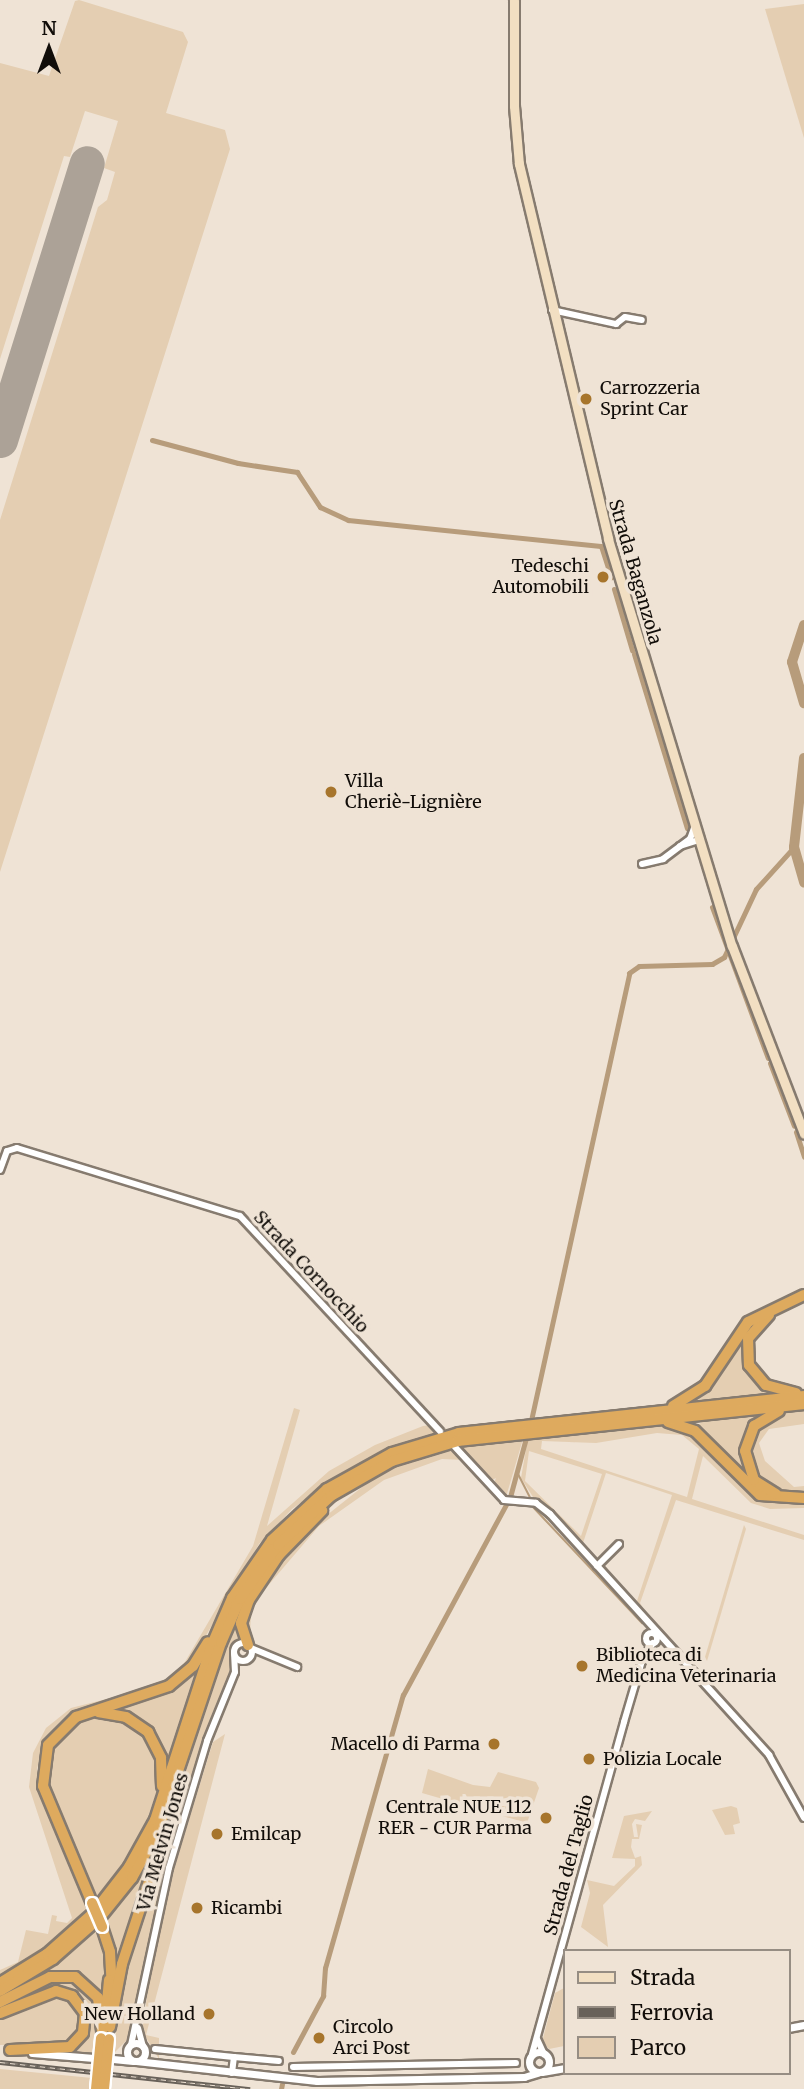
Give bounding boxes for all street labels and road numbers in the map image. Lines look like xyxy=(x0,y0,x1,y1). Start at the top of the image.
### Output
street label: Strada Baganzola xyxy=(604,497,666,647)
street label: Strada Cornocchio xyxy=(249,1206,373,1338)
street label: Via Melvin Jones xyxy=(133,1770,193,1914)
street label: Strada del Taglio xyxy=(540,1792,598,1938)

